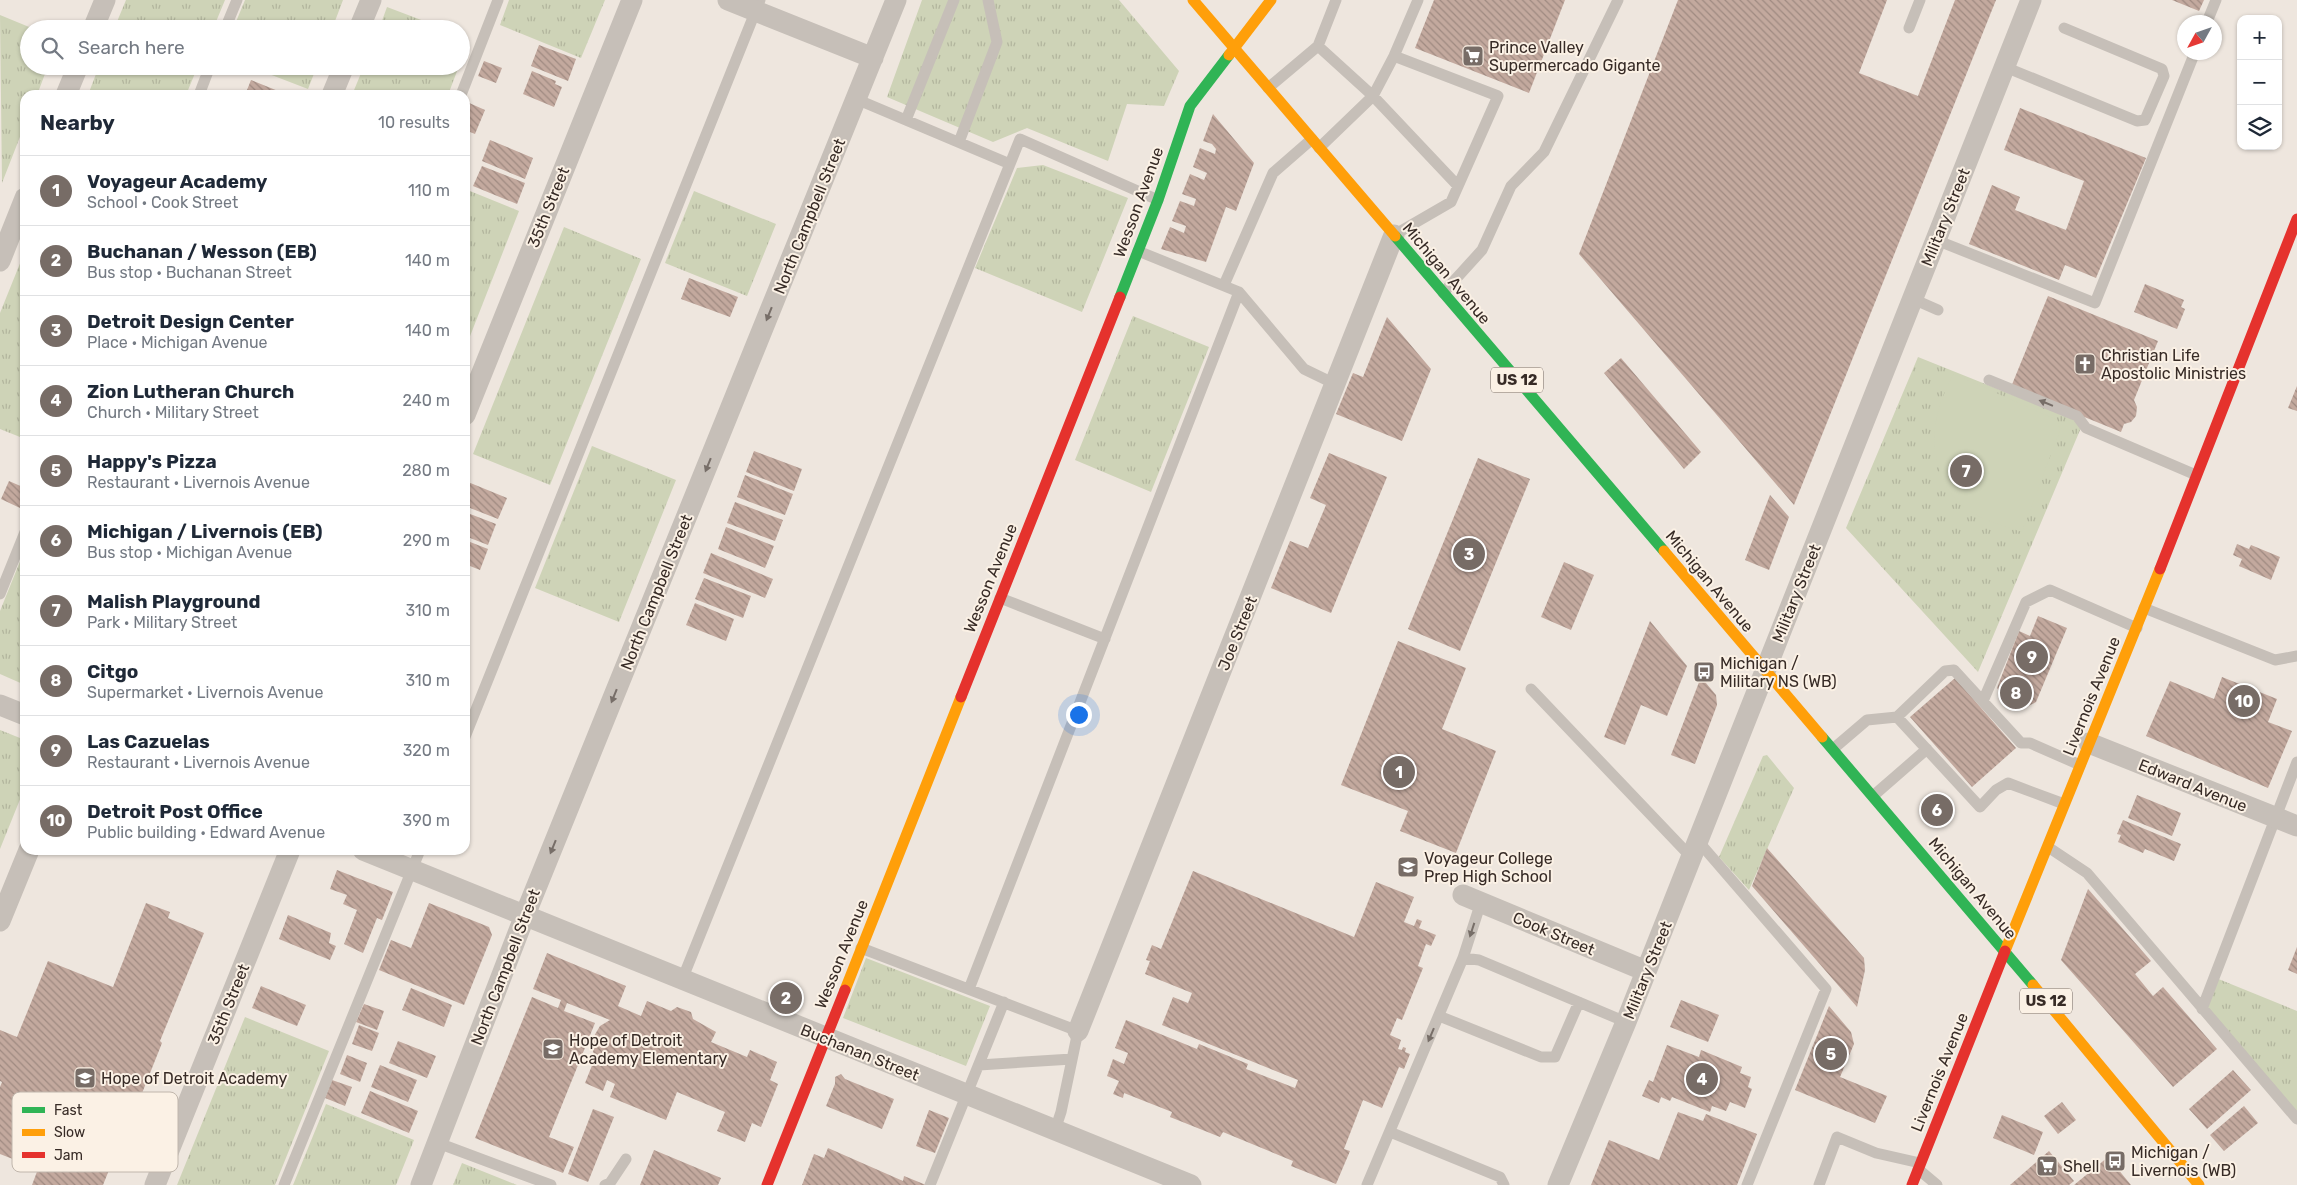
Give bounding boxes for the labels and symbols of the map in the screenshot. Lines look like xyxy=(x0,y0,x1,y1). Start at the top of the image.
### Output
north arrow xyxy=(2177,15,2222,60)
place label: Prince Valley Supermercado Gigante xyxy=(1489,38,1661,75)
supermarket icon: Prince Valley Supermercado Gigante xyxy=(1461,44,1485,68)
street label: North Campbell Street xyxy=(770,136,849,297)
street label: Wesson Avenue xyxy=(1110,144,1167,260)
street label: 35th Street xyxy=(524,164,573,250)
street label: Military Street xyxy=(1917,165,1974,269)
street label: Michigan Avenue xyxy=(1399,219,1495,328)
one-way arrow xyxy=(765,307,773,322)
place label: Christian Life Apostolic Ministries xyxy=(2101,346,2246,383)
church icon: Christian Life Apostolic Ministries xyxy=(2073,352,2097,376)
road number: US 12 xyxy=(1491,368,1543,392)
one-way arrow xyxy=(2039,399,2053,407)
pin: 7 xyxy=(1950,452,1982,490)
one-way arrow xyxy=(704,458,712,473)
street label: North Campbell Street xyxy=(617,512,696,673)
street label: Wesson Avenue xyxy=(960,521,1021,636)
street label: Michigan Avenue xyxy=(1662,527,1758,636)
pin: 3 xyxy=(1453,535,1485,573)
street label: Military Street xyxy=(1768,541,1825,645)
street label: Joe Street xyxy=(1214,593,1261,673)
street label: Livernois Avenue xyxy=(2059,634,2124,759)
pin: 9 xyxy=(2016,638,2048,676)
place label: Michigan / Military NS (WB) xyxy=(1720,654,1837,691)
bus stop icon: Michigan / Military NS (WB) xyxy=(1692,660,1716,684)
pin: 8 xyxy=(2000,674,2032,712)
pin: 10 xyxy=(2228,682,2260,720)
one-way arrow xyxy=(610,689,617,704)
your location xyxy=(1066,702,1092,728)
pin: 1 xyxy=(1383,753,1415,791)
street label: Edward Avenue xyxy=(2136,755,2250,816)
pin: 6 xyxy=(1921,791,1953,829)
street label: Michigan Avenue xyxy=(1925,834,2021,943)
one-way arrow xyxy=(549,840,557,855)
place label: Voyageur College Prep High School xyxy=(1424,849,1553,886)
school or university icon: Voyageur College Prep High School xyxy=(1396,855,1420,879)
street label: North Campbell Street xyxy=(467,886,544,1048)
street label: Wesson Avenue xyxy=(811,897,872,1012)
street label: Cook Street xyxy=(1510,908,1598,959)
street label: Military Street xyxy=(1619,918,1676,1022)
one-way arrow xyxy=(1468,923,1476,938)
street label: 35th Street xyxy=(204,961,253,1047)
pin: 2 xyxy=(770,979,802,1017)
road number: US 12 xyxy=(2020,988,2072,1014)
street label: Livernois Avenue xyxy=(1907,1010,1972,1135)
street label: Buchanan Street xyxy=(798,1020,922,1085)
one-way arrow xyxy=(1426,1028,1434,1042)
place label: Hope of Detroit Academy Elementary xyxy=(569,1031,728,1068)
pin: 5 xyxy=(1815,1035,1847,1073)
school or university icon: Hope of Detroit Academy Elementary xyxy=(541,1037,565,1061)
pin: 4 xyxy=(1686,1060,1718,1098)
school or university icon: Hope of Detroit Academy xyxy=(73,1066,97,1090)
place label: Hope of Detroit Academy xyxy=(101,1069,287,1088)
legend xyxy=(12,1092,178,1172)
text: Fast xyxy=(54,1102,83,1119)
text: Slow xyxy=(54,1124,85,1141)
place label: Michigan / Livernois (WB) xyxy=(2131,1143,2236,1180)
text: Jam xyxy=(54,1147,83,1164)
bus stop icon: Michigan / Livernois (WB) xyxy=(2103,1149,2127,1173)
supermarket icon: Shell xyxy=(2035,1154,2059,1178)
place label: Shell xyxy=(2063,1157,2099,1176)

